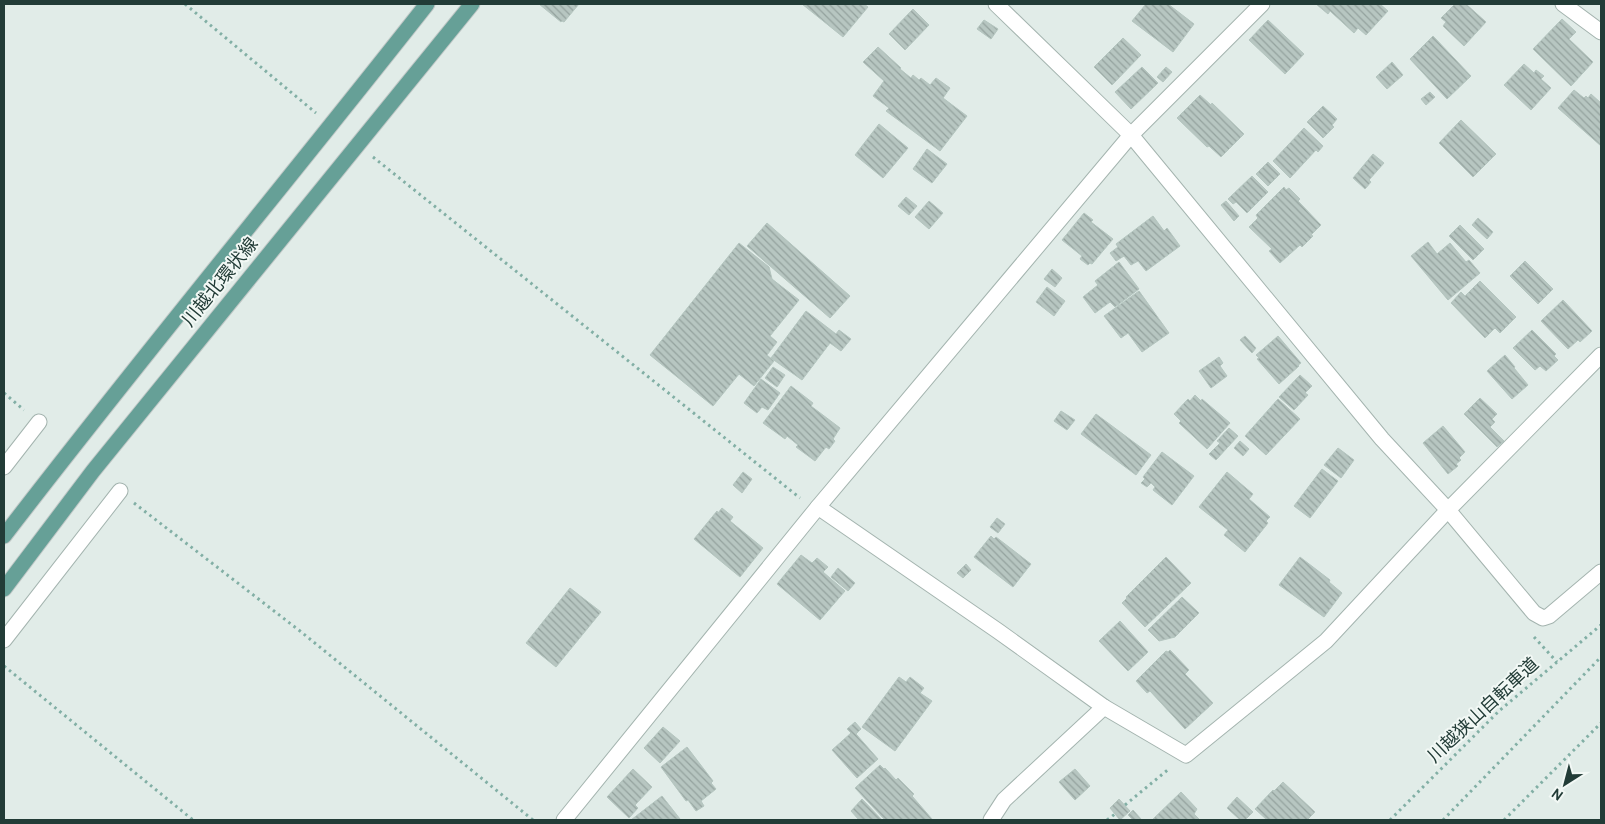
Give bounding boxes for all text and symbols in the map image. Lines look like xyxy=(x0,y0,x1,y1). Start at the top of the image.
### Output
street label: 川越北環状線 xyxy=(178,234,264,332)
street label: 川越狭山自転車道 xyxy=(1423,653,1545,769)
north arrow xyxy=(1540,759,1590,809)
text: N xyxy=(1549,783,1567,803)

